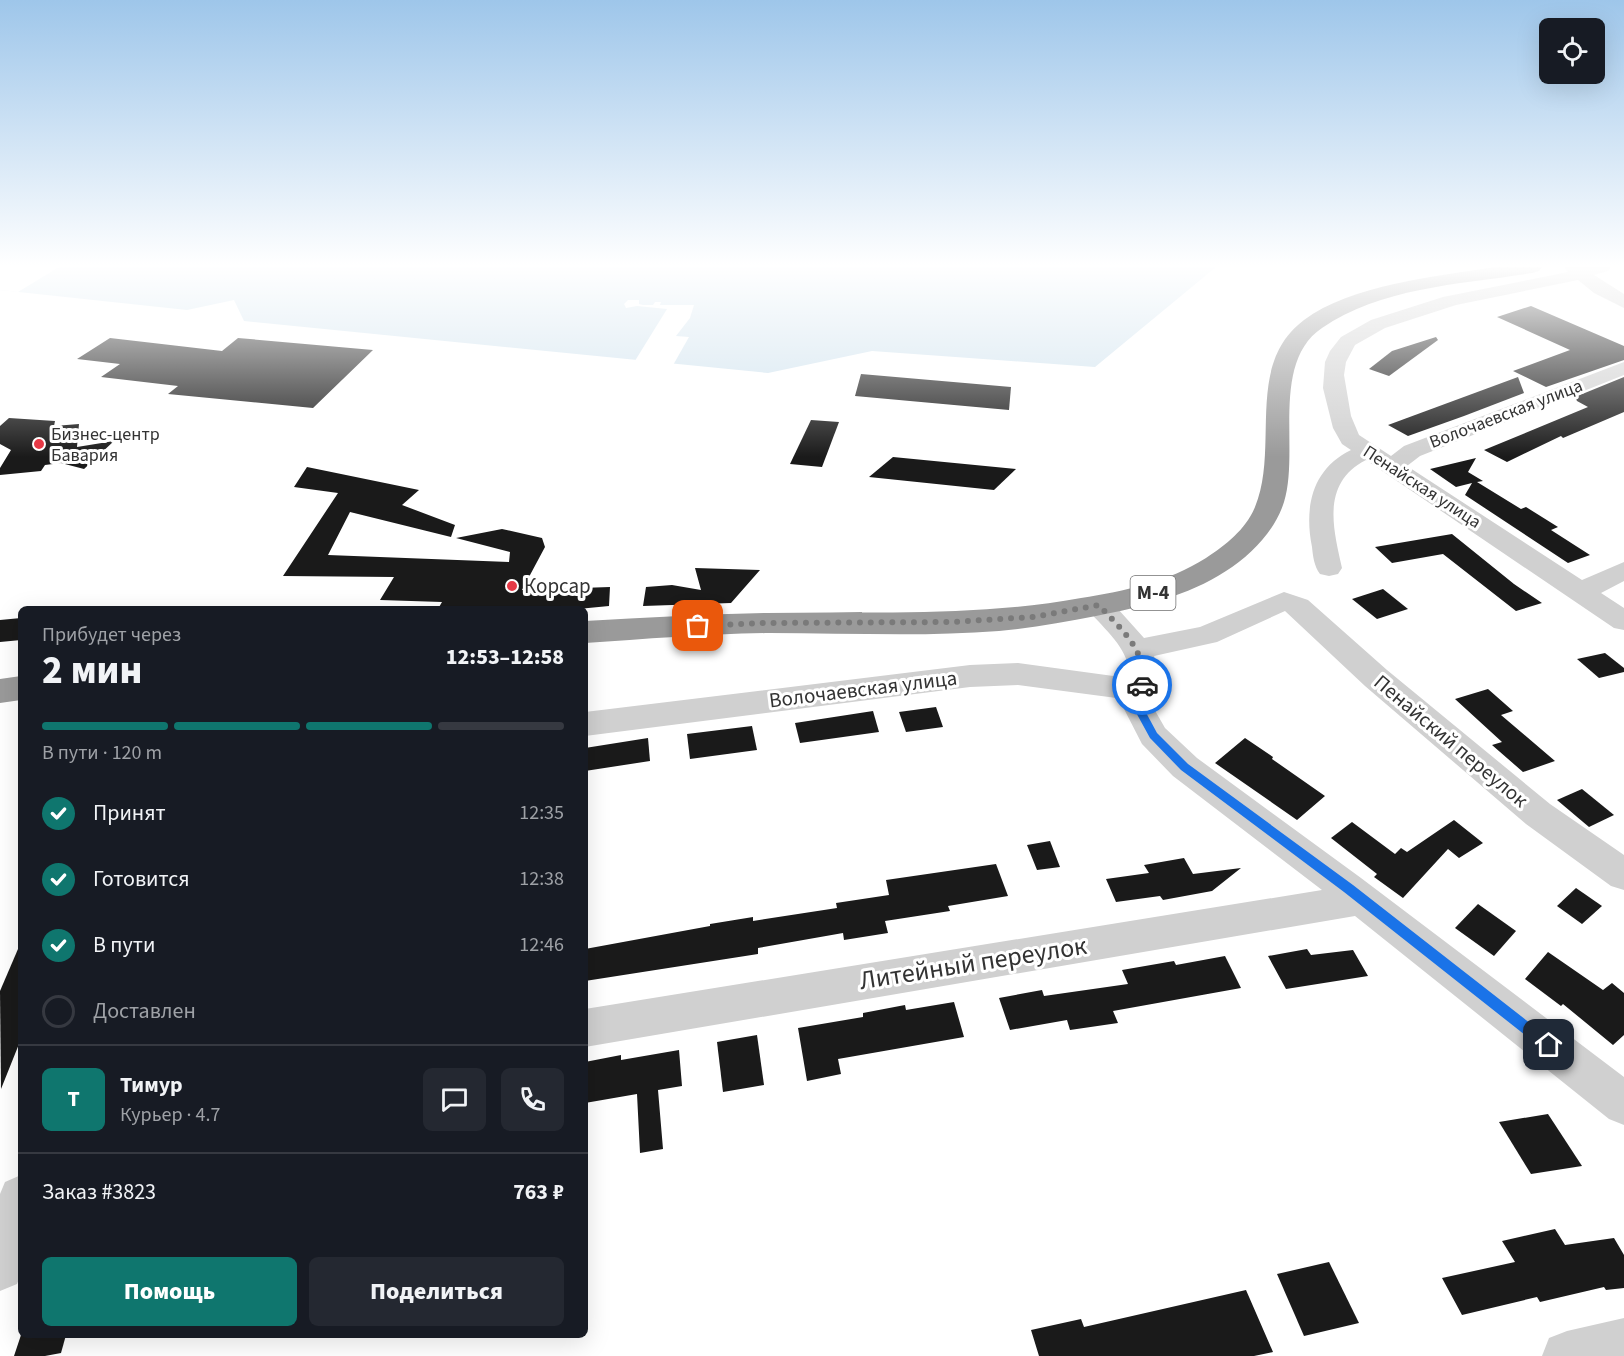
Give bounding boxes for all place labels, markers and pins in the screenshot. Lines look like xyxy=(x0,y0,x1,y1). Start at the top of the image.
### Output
place label: Бизнес-центр Бавария xyxy=(51,422,160,468)
marker: Бизнес-центр Бавария xyxy=(32,437,46,451)
place label: Корсар xyxy=(524,571,591,601)
marker: Корсар xyxy=(505,579,519,593)
pin xyxy=(672,600,723,651)
pin xyxy=(1523,1019,1574,1070)

